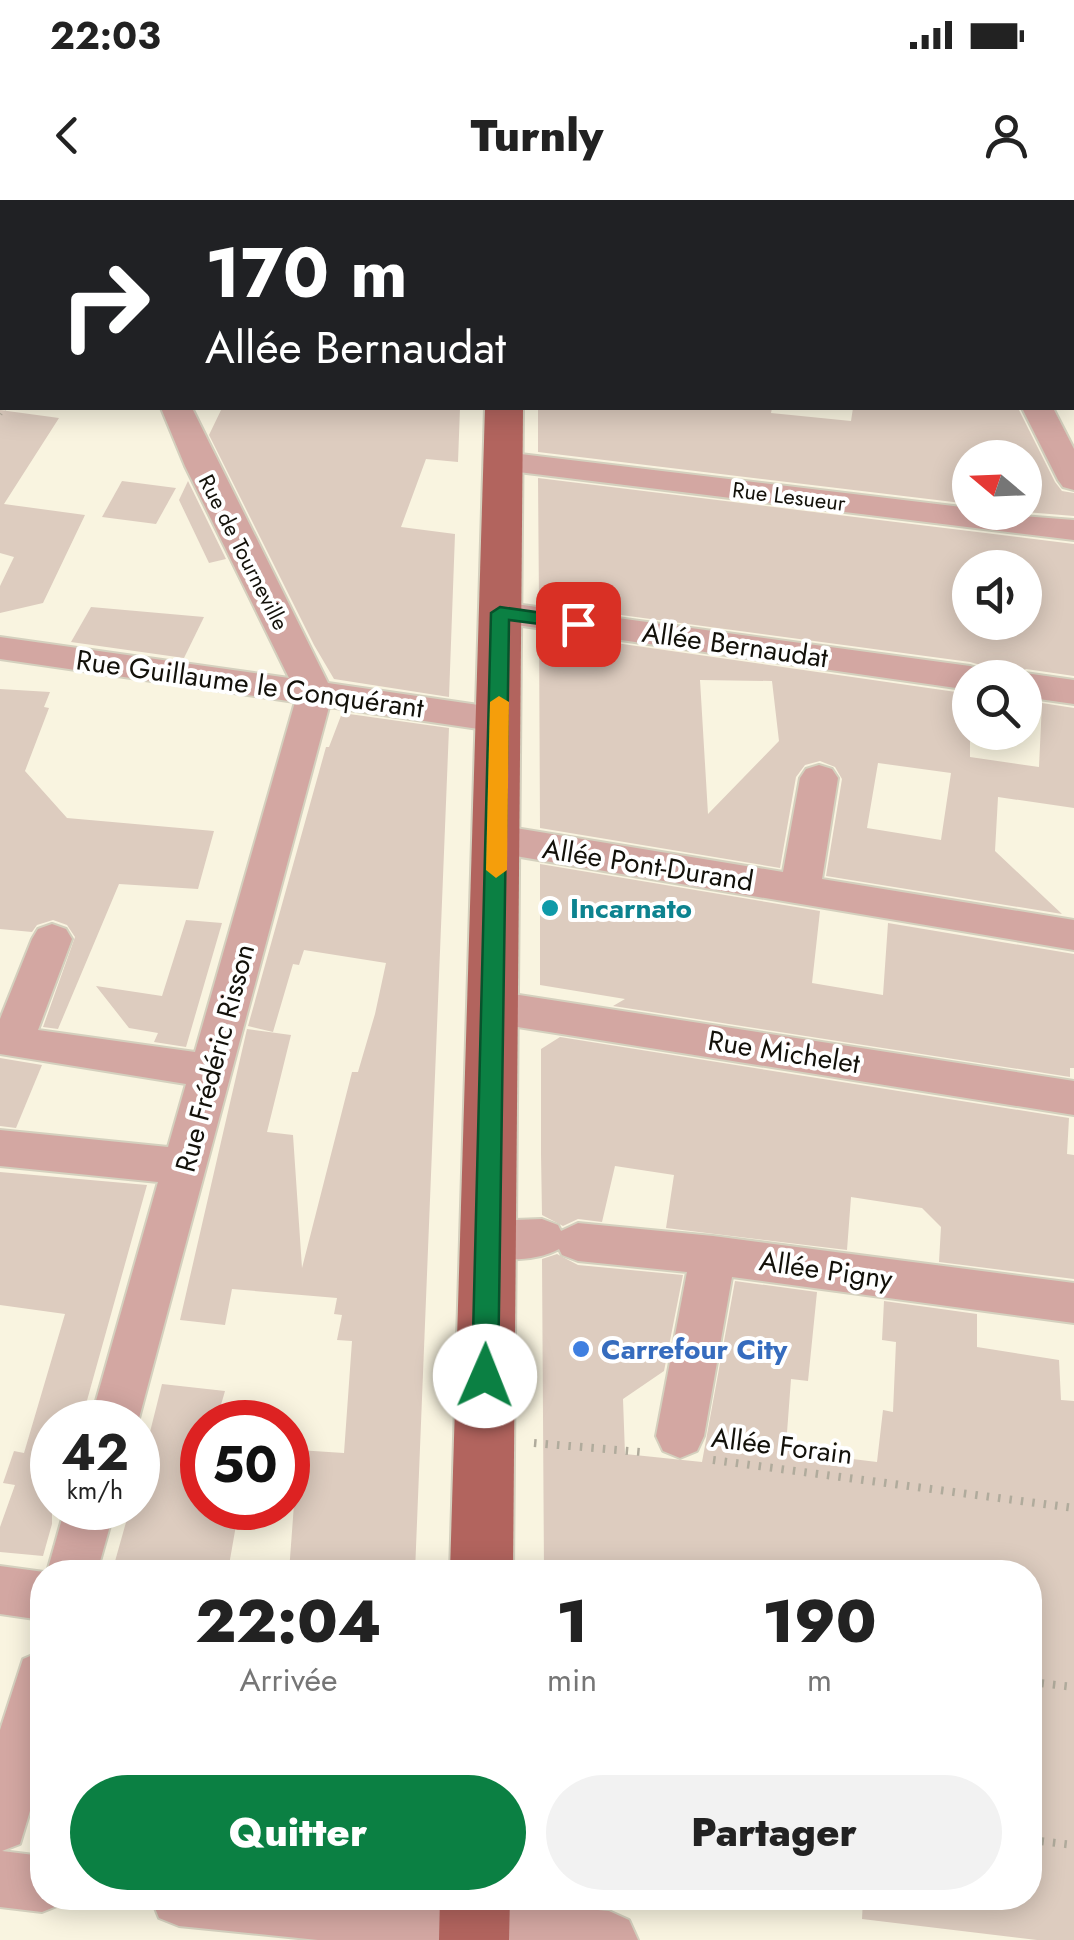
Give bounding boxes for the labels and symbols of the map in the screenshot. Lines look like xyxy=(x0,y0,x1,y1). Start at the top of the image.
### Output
north arrow xyxy=(952,440,1042,530)
street label: Rue de Tourneville xyxy=(191,469,297,635)
street label: Rue Lesueur xyxy=(731,473,848,519)
pin xyxy=(536,582,621,667)
street label: Allée Bernaudat xyxy=(639,612,831,678)
street label: Rue Guillaume le Conquérant xyxy=(74,639,427,729)
street label: Allée Pont-Durand xyxy=(540,828,756,902)
place label: Incarnato xyxy=(570,888,692,929)
marker: Incarnato xyxy=(539,897,561,919)
street label: Rue Frédéric Risson xyxy=(165,939,265,1177)
street label: Rue Michelet xyxy=(705,1020,863,1084)
street label: Allée Pigny xyxy=(757,1240,896,1300)
position arrow xyxy=(433,1324,537,1428)
place label: Carrefour City xyxy=(601,1329,788,1370)
marker: Carrefour City xyxy=(570,1338,592,1360)
speed limit sign: 50 xyxy=(180,1400,310,1530)
street label: Allée Forain xyxy=(709,1417,855,1475)

